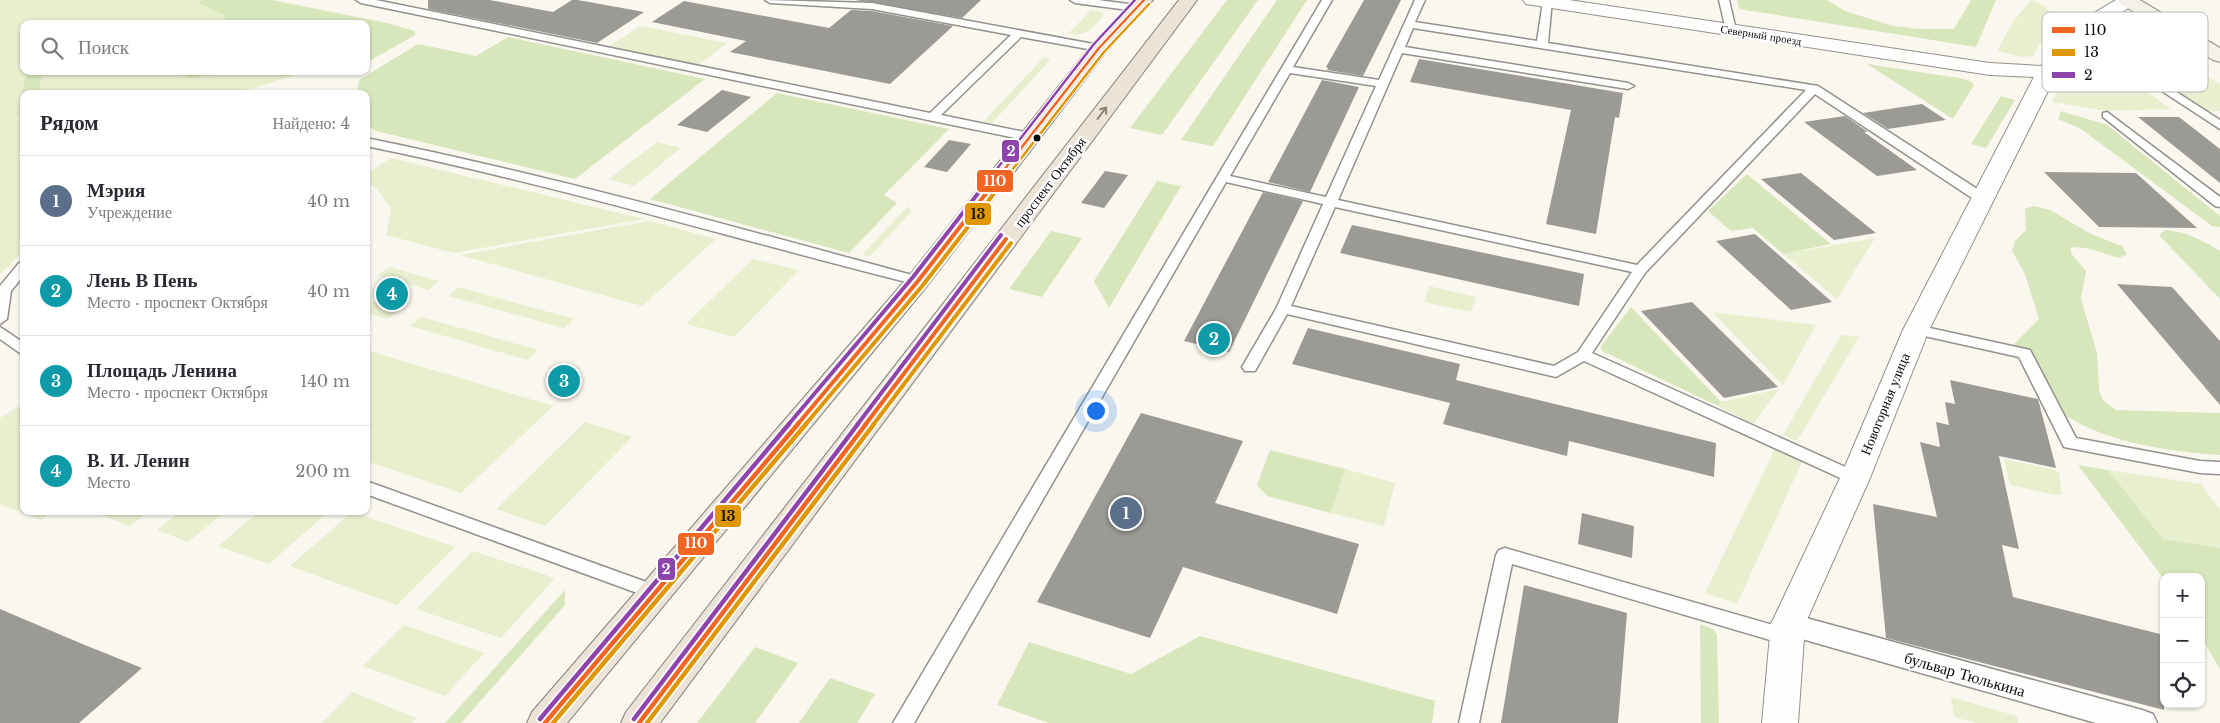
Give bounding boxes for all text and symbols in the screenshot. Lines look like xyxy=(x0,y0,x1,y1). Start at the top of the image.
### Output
legend xyxy=(2042,12,2208,92)
search box xyxy=(20,20,370,75)
text: 110 xyxy=(2084,21,2106,39)
street label: Северный проезд xyxy=(1719,22,1803,48)
icon: search xyxy=(38,34,66,62)
text: Поиск xyxy=(78,36,129,59)
text: 13 xyxy=(2084,43,2099,61)
text: 2 xyxy=(2084,66,2093,84)
one-way arrow xyxy=(1097,107,1108,120)
text: Рядом xyxy=(40,110,99,136)
text: Найдено: 4 xyxy=(272,113,350,133)
street label: проспект Октября xyxy=(1010,133,1090,231)
unlabelled marker xyxy=(1032,133,1042,143)
line badge: 2 xyxy=(1001,139,1020,163)
text: 2 xyxy=(1006,142,1016,160)
line badge: 110 xyxy=(976,169,1014,193)
text: 110 xyxy=(984,172,1006,190)
text: Мэрия xyxy=(87,179,145,202)
text: 1 xyxy=(53,191,59,211)
text: 40 m xyxy=(307,191,350,211)
text: Учреждение xyxy=(87,202,172,222)
line badge: 13 xyxy=(964,202,992,226)
text: 13 xyxy=(970,205,986,223)
text: Лень В Пень xyxy=(87,269,197,292)
pin: 4 xyxy=(376,275,408,313)
text: 2 xyxy=(51,281,61,301)
text: 40 m xyxy=(307,281,350,301)
text: Место · проспект Октября xyxy=(87,292,268,312)
pin: 2 xyxy=(1198,320,1230,358)
street label: Новогорная улица xyxy=(1856,349,1914,458)
text: Площадь Ленина xyxy=(87,359,237,382)
pin: 3 xyxy=(548,362,580,400)
text: 3 xyxy=(51,371,61,391)
text: 140 m xyxy=(300,371,350,391)
text: Место · проспект Октября xyxy=(87,382,268,402)
your location xyxy=(1083,398,1109,424)
text: В. И. Ленин xyxy=(87,449,190,472)
text: 4 xyxy=(51,461,61,481)
text: 200 m xyxy=(296,461,350,481)
text: Место xyxy=(87,472,130,492)
pin: 1 xyxy=(1110,494,1142,532)
line badge: 13 xyxy=(714,504,742,528)
text: 13 xyxy=(720,507,736,525)
line badge: 110 xyxy=(677,532,715,556)
text: 110 xyxy=(685,534,707,552)
line badge: 2 xyxy=(657,557,676,581)
text: 2 xyxy=(661,560,671,578)
map controls xyxy=(2160,573,2205,708)
button: + xyxy=(2160,573,2205,618)
button: − xyxy=(2160,618,2205,663)
street label: бульвар Тюлькина xyxy=(1902,647,2028,701)
button: locate xyxy=(2160,663,2205,708)

